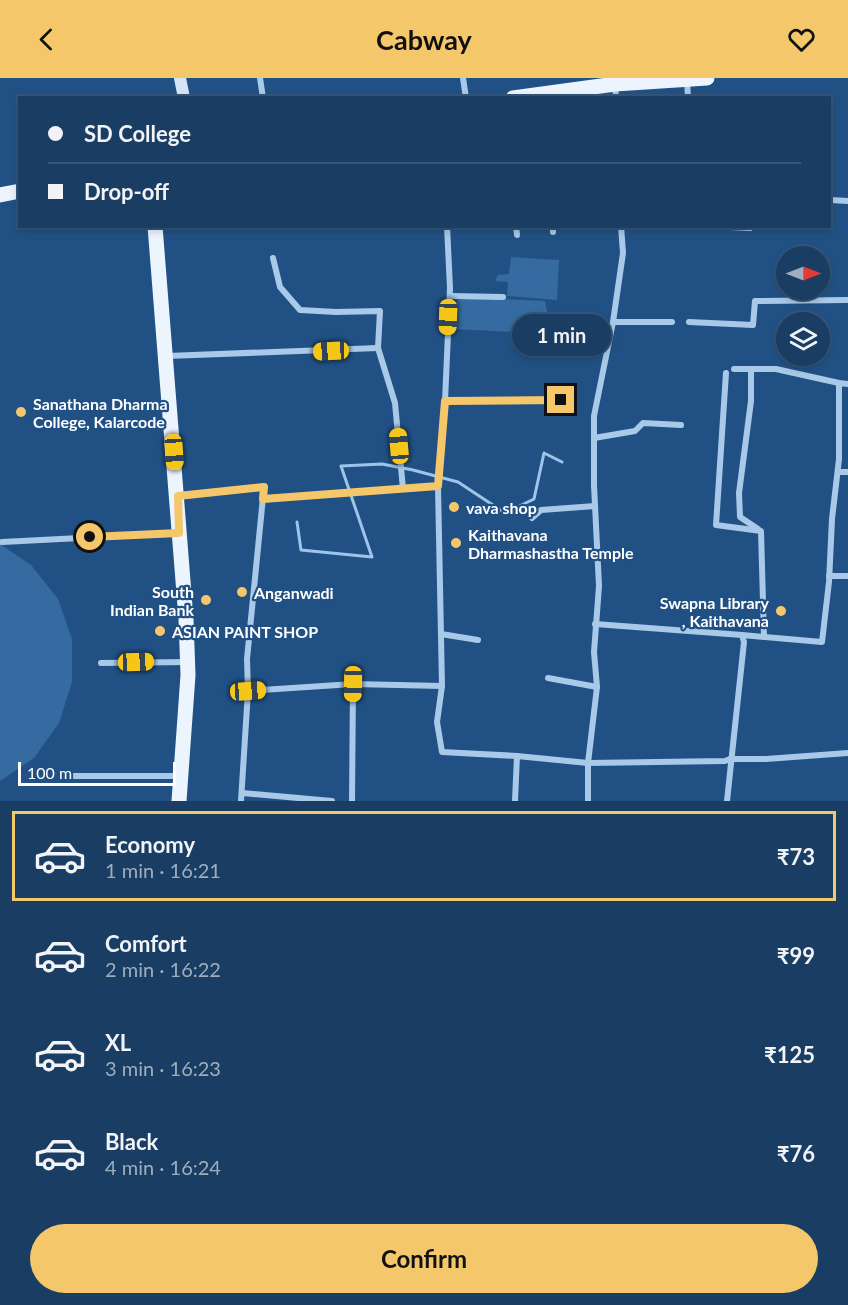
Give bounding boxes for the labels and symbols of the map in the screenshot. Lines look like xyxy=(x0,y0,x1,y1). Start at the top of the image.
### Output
north arrow xyxy=(776,246,830,300)
car xyxy=(438,299,458,335)
callout: 1 min xyxy=(512,313,610,355)
car xyxy=(313,341,349,361)
route end xyxy=(547,386,574,413)
place label: Sanathana Dharma College, Kalarcode xyxy=(33,394,168,431)
marker: Sanathana Dharma College, Kalarcode xyxy=(14,405,28,419)
car xyxy=(388,427,410,465)
car xyxy=(164,433,184,471)
place label: vava shop xyxy=(466,498,537,517)
marker: vava shop xyxy=(447,500,461,514)
route start xyxy=(76,523,103,550)
place label: Kaithavana Dharmashastha Temple xyxy=(468,525,634,562)
marker: Kaithavana Dharmashastha Temple xyxy=(449,536,463,550)
place label: South Indian Bank xyxy=(110,582,194,619)
place label: Anganwadi xyxy=(253,583,334,602)
marker: Anganwadi xyxy=(235,585,249,599)
marker: South Indian Bank xyxy=(199,593,213,607)
place label: Swapna Library , Kaithavana xyxy=(660,593,770,630)
marker: Swapna Library , Kaithavana xyxy=(774,604,788,618)
place label: ASIAN PAINT SHOP xyxy=(171,622,318,641)
marker: ASIAN PAINT SHOP xyxy=(153,624,167,638)
car xyxy=(118,652,154,672)
car xyxy=(344,666,362,702)
car xyxy=(229,681,267,701)
scale bar xyxy=(18,759,176,786)

